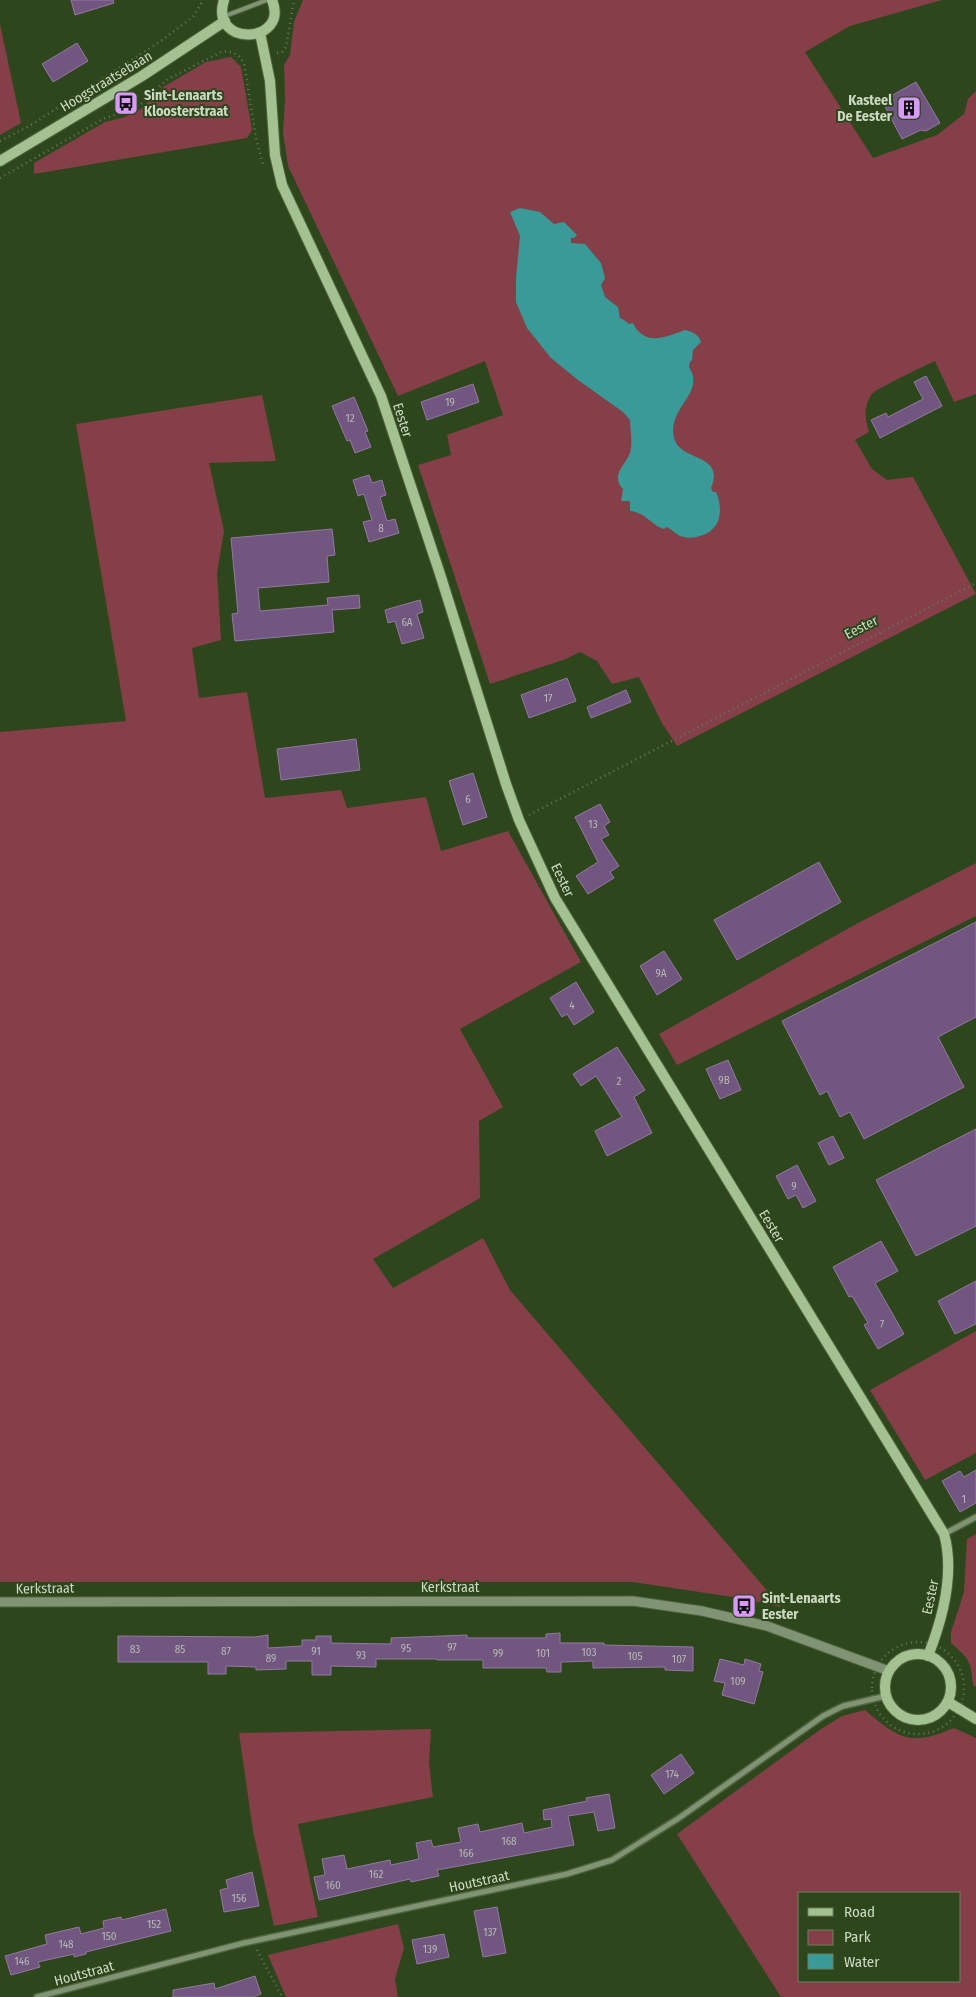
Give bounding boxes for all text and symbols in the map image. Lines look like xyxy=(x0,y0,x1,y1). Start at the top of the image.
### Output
street label: Hoogstraatsebaan xyxy=(57,47,155,116)
place label: Sint-Lenaarts Kloosterstraat xyxy=(144,87,229,120)
bus stop icon: Sint-Lenaarts Kloosterstraat xyxy=(113,90,139,116)
place label: Kasteel De Eester xyxy=(837,92,893,125)
building icon: Kasteel De Eester xyxy=(896,95,922,121)
house number: 19 xyxy=(445,396,455,409)
street label: Eester xyxy=(389,401,416,440)
house number: 12 xyxy=(345,412,355,425)
house number: 8 xyxy=(378,522,384,535)
street label: Eester xyxy=(842,612,881,643)
house number: 6A xyxy=(401,616,413,629)
house number: 17 xyxy=(544,692,553,705)
house number: 6 xyxy=(465,793,471,806)
house number: 13 xyxy=(588,818,598,831)
street label: Eester xyxy=(547,861,578,900)
house number: 9A xyxy=(655,967,667,980)
house number: 4 xyxy=(569,999,575,1012)
house number: 9B xyxy=(718,1074,730,1087)
house number: 2 xyxy=(617,1075,622,1088)
house number: 9 xyxy=(791,1180,797,1193)
street label: Eester xyxy=(755,1207,788,1246)
house number: 7 xyxy=(880,1318,885,1331)
house number: 1 xyxy=(962,1493,966,1506)
street label: Eester xyxy=(918,1578,943,1616)
street label: Kerkstraat xyxy=(16,1579,75,1598)
street label: Kerkstraat xyxy=(421,1579,480,1596)
place label: Sint-Lenaarts Eester xyxy=(762,1590,841,1623)
bus stop icon: Sint-Lenaarts Eester xyxy=(731,1593,757,1619)
house number: 97 xyxy=(447,1641,457,1654)
house number: 95 xyxy=(401,1642,411,1655)
house number: 83 xyxy=(130,1643,140,1656)
house number: 85 xyxy=(175,1643,185,1656)
house number: 87 xyxy=(221,1645,231,1658)
house number: 91 xyxy=(311,1645,321,1658)
house number: 103 xyxy=(582,1646,596,1659)
house number: 99 xyxy=(493,1647,503,1660)
house number: 101 xyxy=(536,1647,550,1660)
house number: 93 xyxy=(356,1649,366,1662)
house number: 105 xyxy=(627,1650,643,1663)
house number: 89 xyxy=(266,1652,276,1665)
house number: 107 xyxy=(672,1653,687,1666)
house number: 109 xyxy=(730,1675,746,1688)
house number: 174 xyxy=(665,1768,680,1781)
house number: 168 xyxy=(501,1835,517,1848)
house number: 166 xyxy=(458,1847,474,1860)
street label: Houtstraat xyxy=(448,1867,511,1896)
house number: 162 xyxy=(369,1868,383,1881)
house number: 160 xyxy=(325,1879,341,1892)
house number: 156 xyxy=(232,1892,247,1905)
legend xyxy=(798,1892,961,1982)
text: Road xyxy=(844,1903,875,1921)
house number: 152 xyxy=(147,1918,161,1931)
house number: 137 xyxy=(483,1926,497,1939)
text: Park xyxy=(844,1928,871,1946)
house number: 150 xyxy=(101,1930,117,1943)
house number: 148 xyxy=(58,1938,74,1951)
house number: 139 xyxy=(423,1943,437,1956)
text: Water xyxy=(844,1953,880,1971)
house number: 146 xyxy=(14,1955,30,1968)
street label: Houtstraat xyxy=(52,1957,116,1990)

